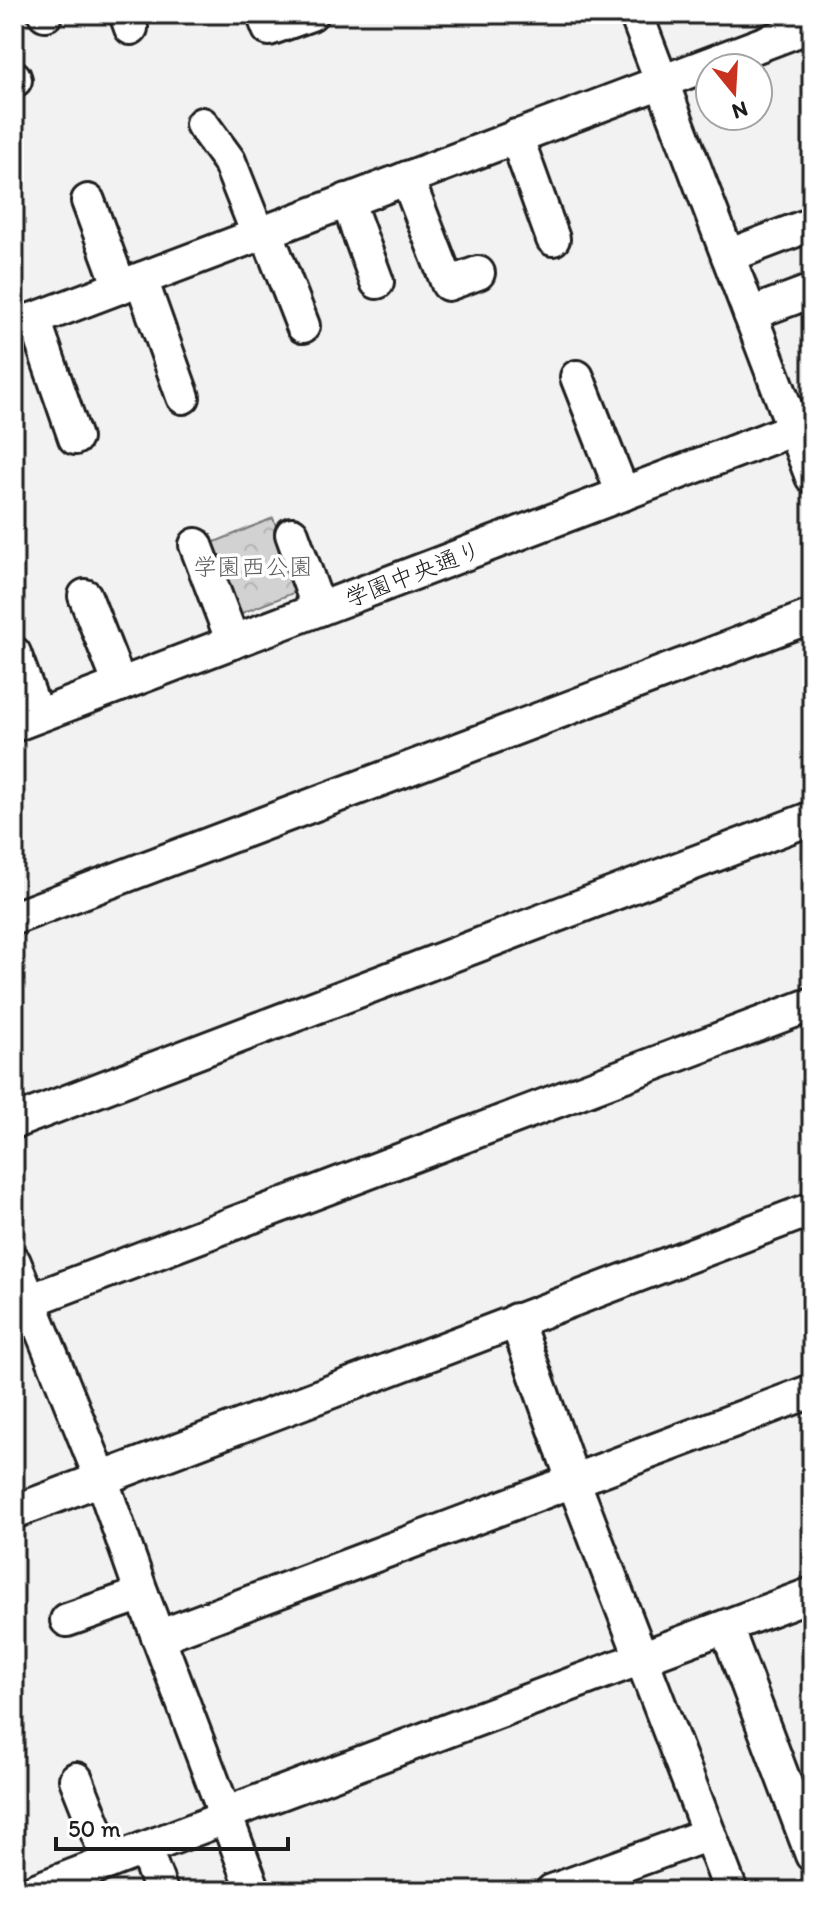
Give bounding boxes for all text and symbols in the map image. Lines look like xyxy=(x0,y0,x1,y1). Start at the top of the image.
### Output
north arrow xyxy=(694,52,774,132)
text: N xyxy=(729,95,751,126)
street label: 学園中央通り xyxy=(340,534,485,613)
park label: 学園西公園 xyxy=(193,552,313,581)
scale bar xyxy=(56,1801,288,1851)
text: 50 m xyxy=(68,1814,121,1843)

